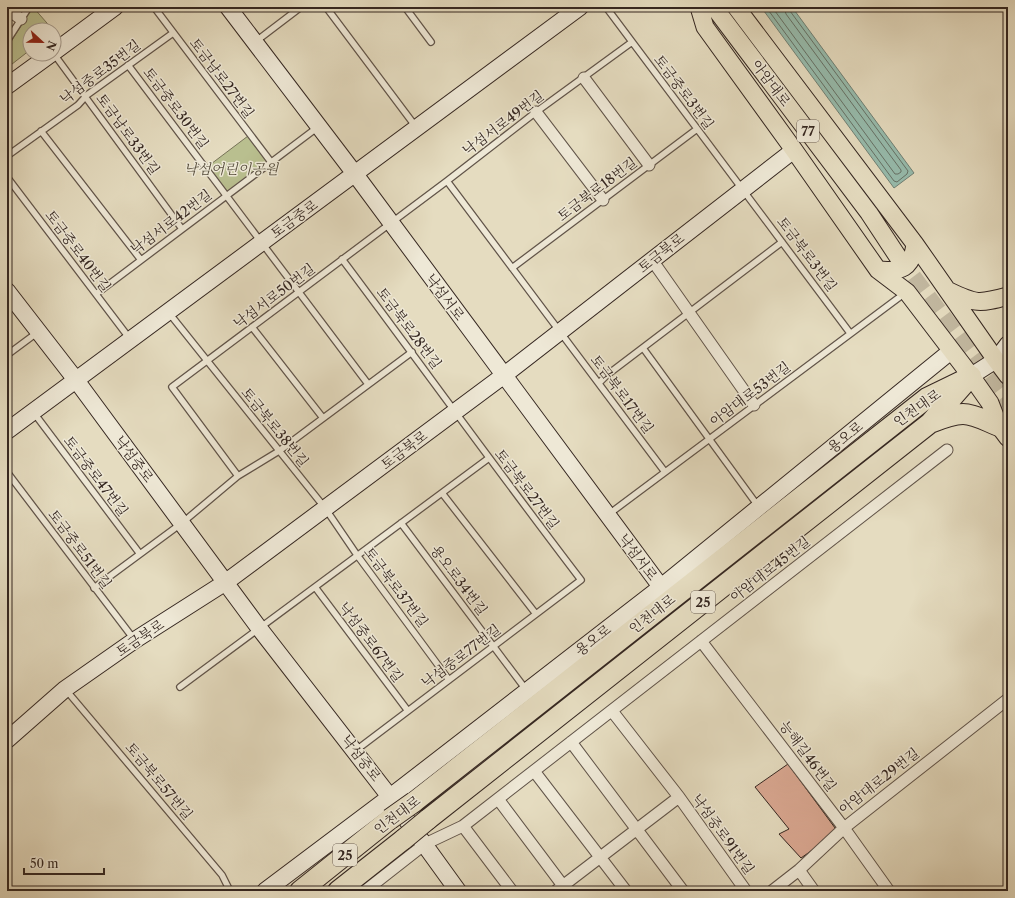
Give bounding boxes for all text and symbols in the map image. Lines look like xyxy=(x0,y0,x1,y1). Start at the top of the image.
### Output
north arrow xyxy=(22,22,62,62)
street label: 토금남로27번길 xyxy=(186,34,258,122)
street label: 낙섬중로35번길 xyxy=(56,36,144,108)
text: N xyxy=(43,39,60,53)
street label: 토금중로3번길 xyxy=(650,51,718,133)
street label: 아암대로 xyxy=(748,56,795,110)
street label: 토금중로30번길 xyxy=(139,64,213,152)
street label: 낙섬서로49번길 xyxy=(459,86,547,160)
street label: 토금남로33번길 xyxy=(92,90,164,178)
road number: 77 xyxy=(797,120,819,142)
street label: 토금북로18번길 xyxy=(554,153,640,225)
park label: 낙섬어린이공원 xyxy=(184,160,280,178)
street label: 낙섬서로42번길 xyxy=(127,186,215,258)
street label: 토금중로 xyxy=(267,196,322,242)
street label: 토금중로40번길 xyxy=(41,206,115,296)
street label: 토금북로3번길 xyxy=(773,213,841,295)
street label: 토금북로 xyxy=(634,229,688,277)
street label: 낙섬서로50번길 xyxy=(230,259,318,333)
street label: 낙섬서로 xyxy=(422,270,469,324)
street label: 토금북로28번길 xyxy=(372,284,446,372)
street label: 토금북로17번길 xyxy=(587,351,657,437)
street label: 아암대로53번길 xyxy=(706,358,794,430)
street label: 토금북로38번길 xyxy=(237,384,313,470)
street label: 인천대로 xyxy=(890,385,945,431)
street label: 용오로 xyxy=(824,417,867,457)
street label: 토금북로 xyxy=(377,426,431,473)
street label: 토금중로47번길 xyxy=(60,432,132,520)
street label: 낙섬중로 xyxy=(111,432,158,486)
street label: 토금북로27번길 xyxy=(491,445,563,533)
street label: 토금중로51번길 xyxy=(44,506,116,592)
street label: 낙섬서로 xyxy=(615,530,662,584)
street label: 아암대로45번길 xyxy=(726,532,814,606)
street label: 용오로34번길 xyxy=(427,541,491,619)
street label: 토금북로37번길 xyxy=(360,543,432,631)
street label: 인천대로 xyxy=(625,590,679,638)
road number: 25 xyxy=(691,591,715,613)
street label: 낙섬중로67번길 xyxy=(335,598,407,686)
street label: 토금북로 xyxy=(113,615,168,661)
street label: 낙섬중로77번길 xyxy=(418,620,504,692)
street label: 용오로 xyxy=(571,620,615,660)
street label: 능해길46번길 xyxy=(776,717,840,795)
street label: 낙섬중로 xyxy=(337,731,385,785)
street label: 토금북로57번길 xyxy=(121,739,197,823)
street label: 아암대로29번길 xyxy=(835,744,923,818)
street label: 낙섬중로91번길 xyxy=(688,790,758,878)
street label: 인천대로 xyxy=(370,791,424,838)
road number: 25 xyxy=(333,844,357,866)
scale bar xyxy=(24,850,104,876)
text: 50 m xyxy=(30,856,59,871)

